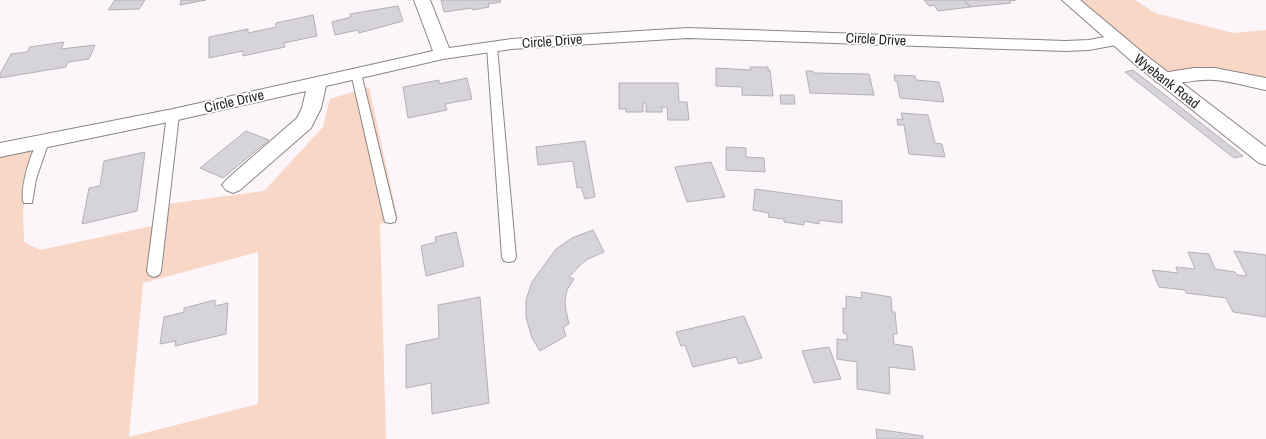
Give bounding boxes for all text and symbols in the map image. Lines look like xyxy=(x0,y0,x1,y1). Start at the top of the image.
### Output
street label: Circle Drive xyxy=(845,28,907,50)
street label: Circle Drive xyxy=(521,30,583,52)
street label: Wyebank Road xyxy=(1131,50,1203,112)
street label: Circle Drive xyxy=(202,85,266,117)

